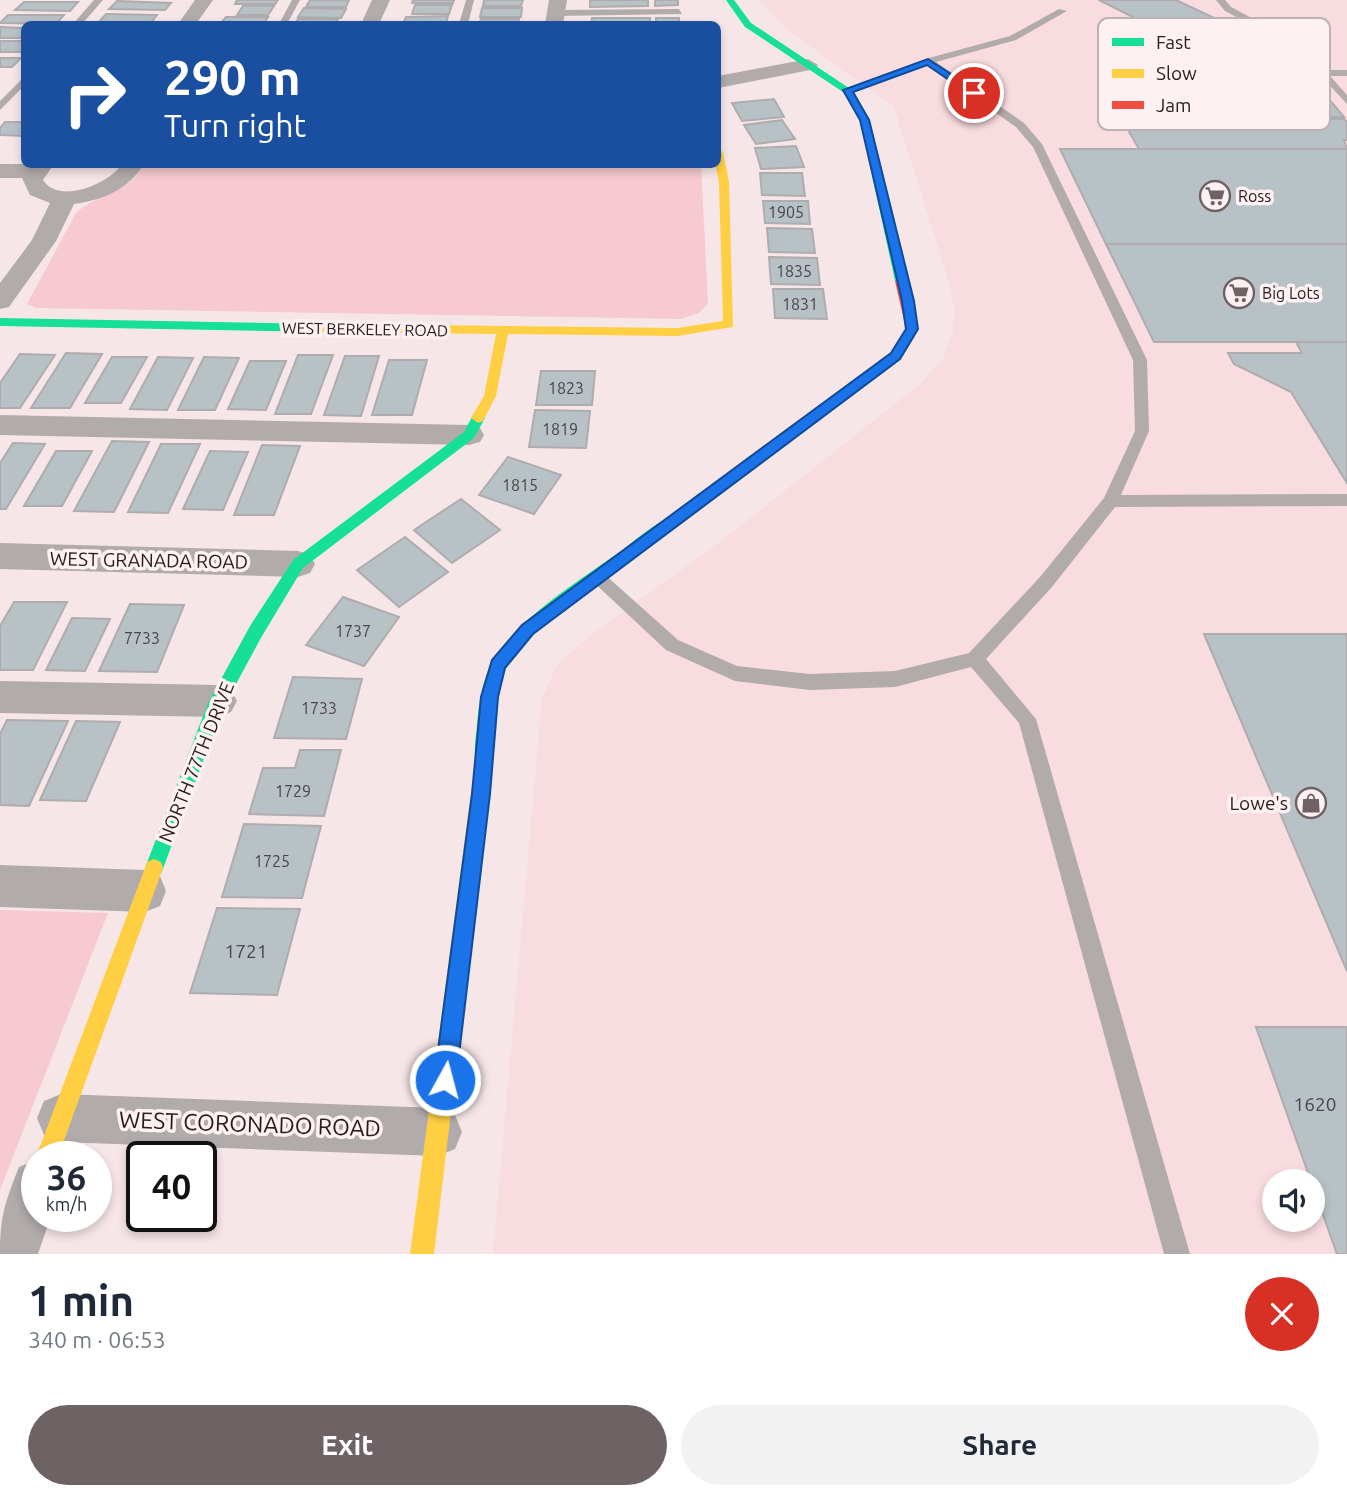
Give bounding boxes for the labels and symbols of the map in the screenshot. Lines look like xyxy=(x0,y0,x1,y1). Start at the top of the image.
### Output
legend xyxy=(1098,18,1330,130)
text: Fast xyxy=(1156,31,1191,53)
text: Slow xyxy=(1156,62,1197,84)
pin xyxy=(944,63,1004,123)
text: Jam xyxy=(1156,94,1192,116)
supermarket icon: Ross xyxy=(1198,179,1232,213)
place label: Ross xyxy=(1238,187,1271,205)
house number: 1905 xyxy=(768,203,804,221)
house number: 1835 xyxy=(776,262,812,280)
supermarket icon: Big Lots xyxy=(1222,276,1256,310)
place label: Big Lots xyxy=(1262,284,1320,302)
house number: 1831 xyxy=(782,295,818,313)
street label: WEST BERKELEY ROAD xyxy=(282,319,448,339)
house number: 1823 xyxy=(548,379,584,397)
house number: 1819 xyxy=(542,420,578,438)
house number: 1815 xyxy=(502,476,538,494)
street label: WEST GRANADA ROAD xyxy=(50,547,248,573)
house number: 1737 xyxy=(335,622,371,640)
house number: 7733 xyxy=(124,629,160,647)
street label: NORTH 77TH DRIVE xyxy=(154,679,238,845)
house number: 1733 xyxy=(301,699,337,717)
house number: 1729 xyxy=(275,782,311,800)
shop icon: Lowe's xyxy=(1294,786,1328,820)
place label: Lowe's xyxy=(1229,792,1288,814)
house number: 1725 xyxy=(254,852,290,870)
house number: 1721 xyxy=(225,940,267,962)
position arrow xyxy=(408,1043,482,1117)
house number: 1620 xyxy=(1294,1093,1336,1115)
street label: WEST CORONADO ROAD xyxy=(119,1106,381,1141)
speed limit sign: 40 xyxy=(126,1141,217,1232)

